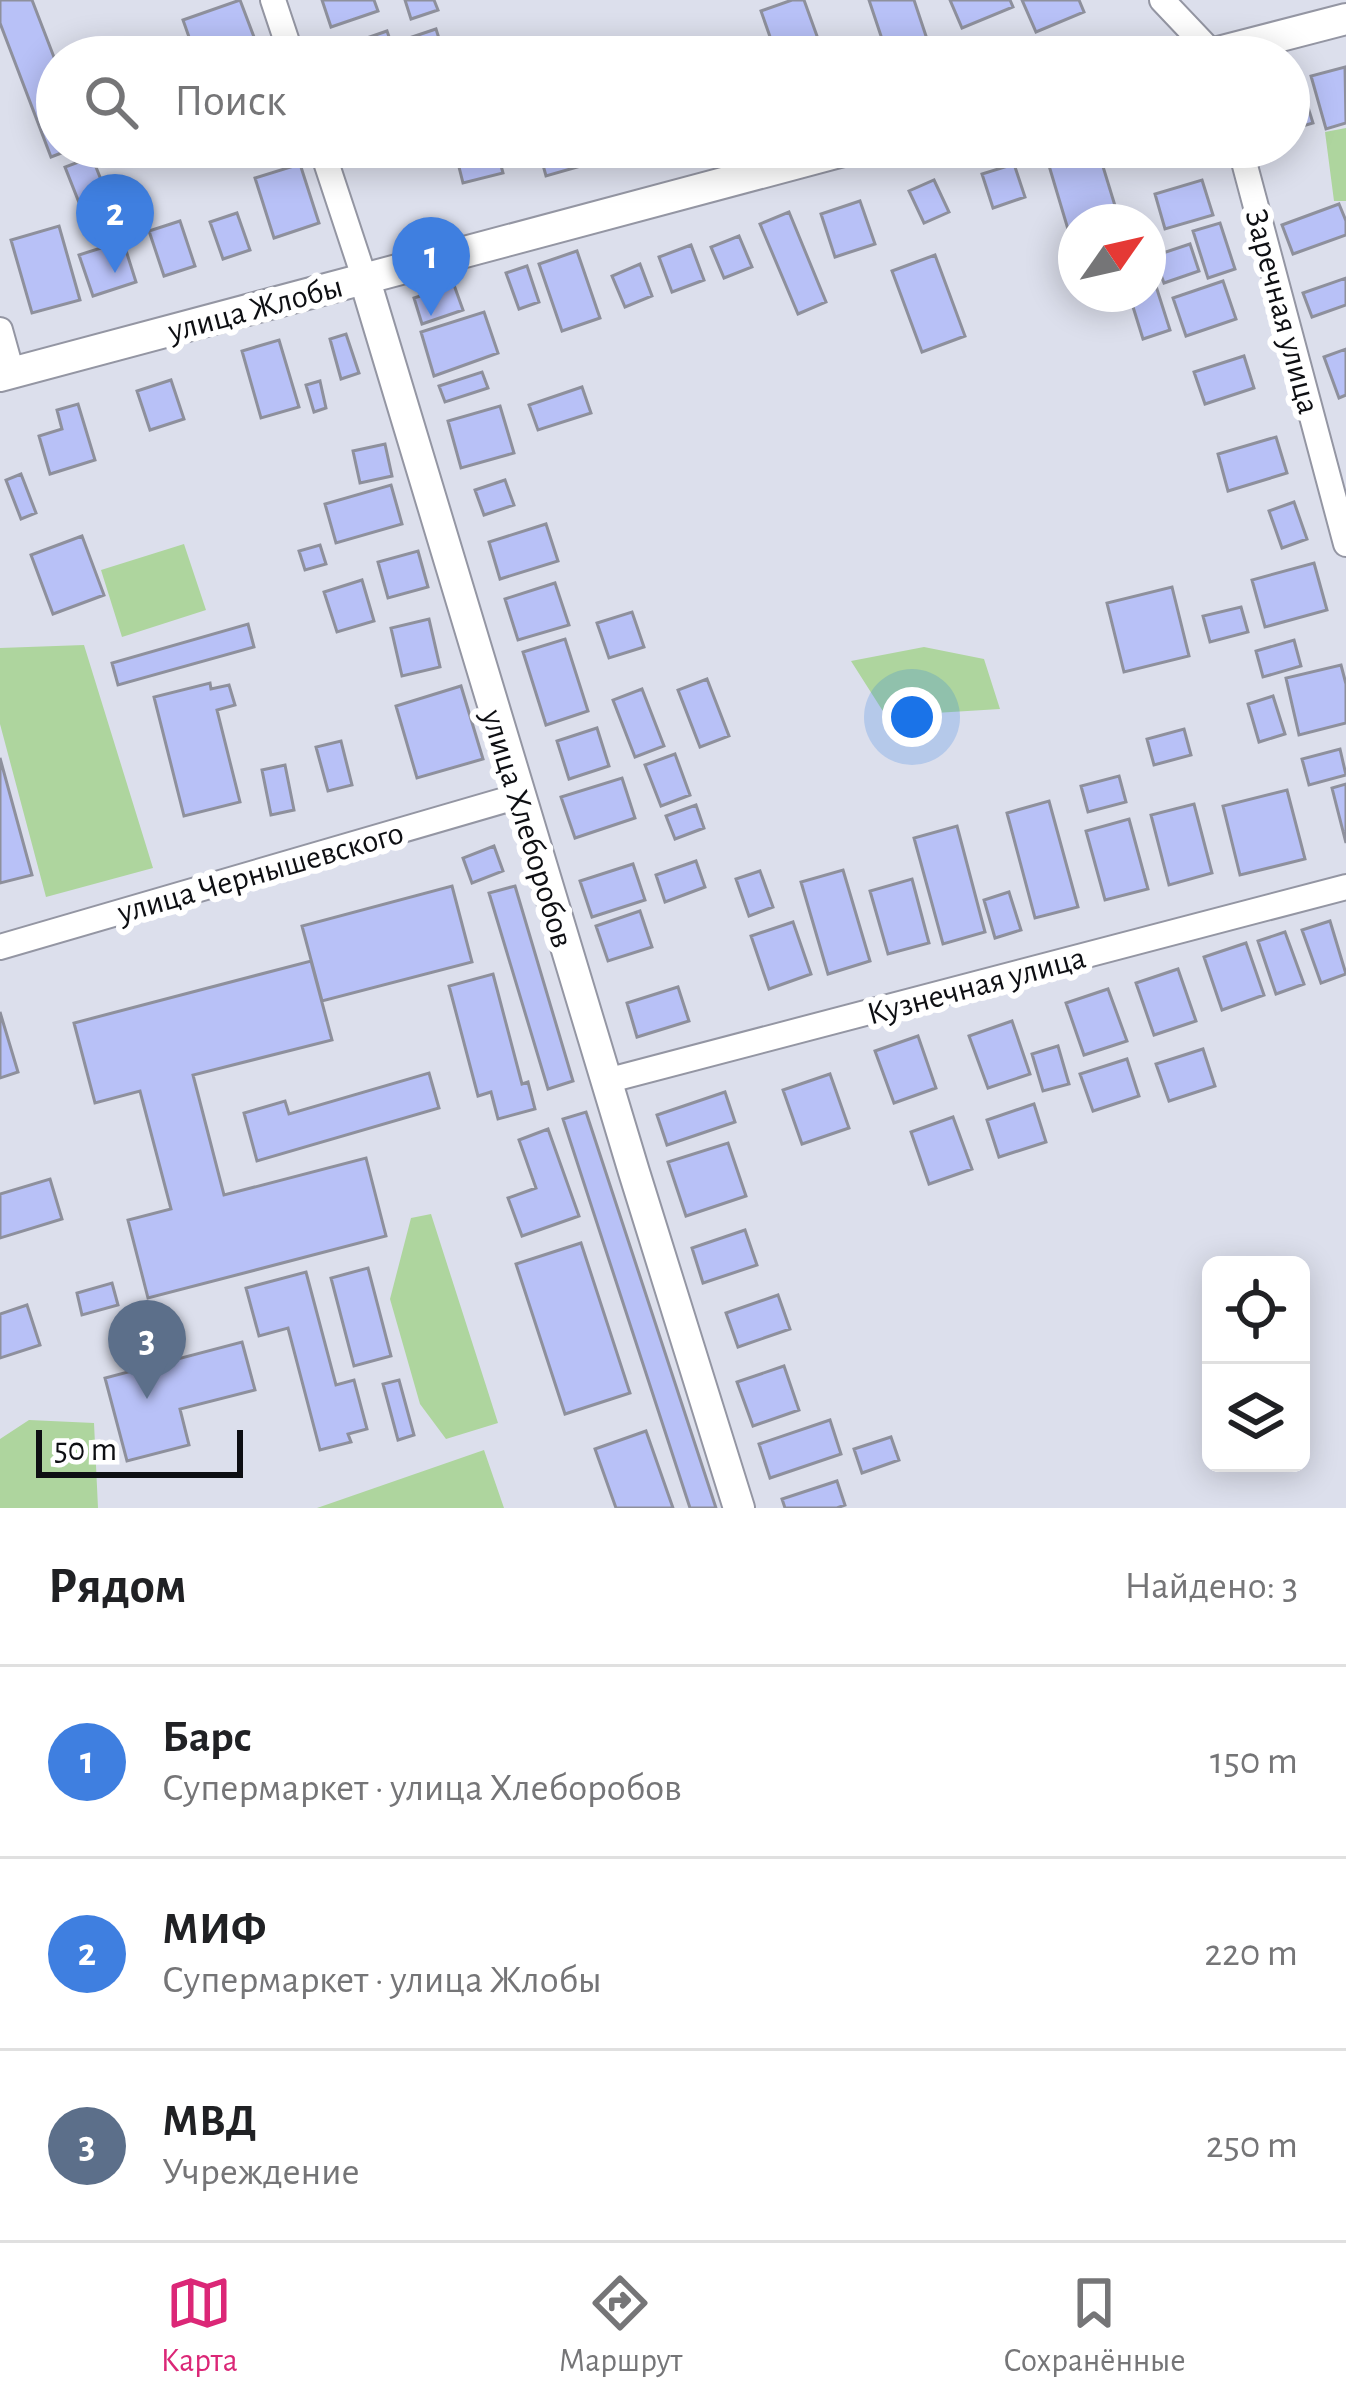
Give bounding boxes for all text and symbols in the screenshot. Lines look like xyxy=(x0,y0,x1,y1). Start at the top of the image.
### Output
search box xyxy=(36,36,1310,168)
icon: search xyxy=(78,69,144,135)
text: Поиск xyxy=(174,79,286,124)
pin: 2 xyxy=(76,174,154,273)
north arrow xyxy=(1058,204,1166,312)
street label: Заречная улица xyxy=(1238,206,1325,418)
pin: 1 xyxy=(392,217,470,316)
street label: улица Жлобы xyxy=(164,270,346,349)
your location xyxy=(882,687,942,747)
street label: улица Хлеборобов xyxy=(474,705,578,952)
street label: улица Чернышевского xyxy=(113,817,407,930)
street label: Кузнечная улица xyxy=(864,941,1089,1031)
map controls xyxy=(1202,1256,1310,1472)
button: locate xyxy=(1202,1256,1310,1364)
pin: 3 xyxy=(108,1300,186,1399)
button: layers xyxy=(1202,1364,1310,1472)
scale bar xyxy=(36,1424,243,1477)
text: 50 m xyxy=(54,1434,117,1467)
text: Рядом xyxy=(48,1561,187,1612)
text: Найдено: 3 xyxy=(1124,1567,1298,1606)
text: Барс xyxy=(162,1715,252,1760)
text: 1 xyxy=(80,1742,94,1781)
text: 150 m xyxy=(1210,1742,1298,1781)
text: Супермаркет · улица Хлеборобов xyxy=(162,1769,682,1808)
text: МИФ xyxy=(162,1907,266,1952)
text: 2 xyxy=(78,1934,96,1973)
text: 220 m xyxy=(1204,1934,1298,1973)
text: Супермаркет · улица Жлобы xyxy=(162,1961,602,2000)
text: МВД xyxy=(162,2099,257,2144)
text: 3 xyxy=(79,2126,95,2165)
text: 250 m xyxy=(1206,2126,1298,2165)
text: Учреждение xyxy=(162,2153,360,2192)
tab: Карта xyxy=(160,2270,238,2382)
tab: Маршрут xyxy=(559,2270,682,2382)
tab: Сохранённые xyxy=(1003,2270,1186,2382)

